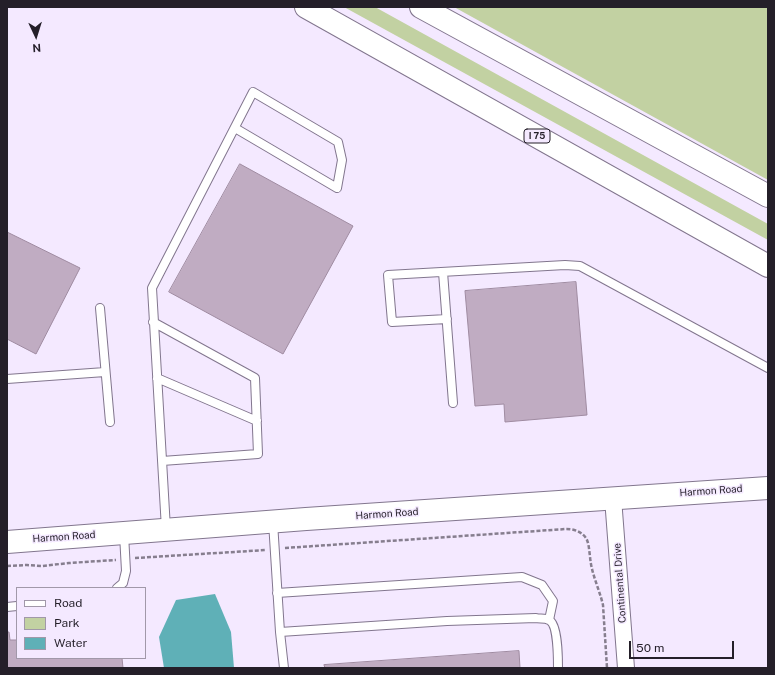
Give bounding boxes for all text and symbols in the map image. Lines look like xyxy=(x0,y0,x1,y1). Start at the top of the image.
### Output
north arrow xyxy=(16,16,56,56)
text: N xyxy=(32,42,42,54)
road number: I 75 xyxy=(524,129,550,143)
street label: Harmon Road xyxy=(679,483,743,499)
street label: Harmon Road xyxy=(355,506,419,522)
street label: Harmon Road xyxy=(32,529,96,545)
street label: Continental Drive xyxy=(611,543,629,623)
legend xyxy=(16,587,146,659)
text: Road xyxy=(54,596,82,610)
text: Park xyxy=(54,616,80,630)
scale bar xyxy=(631,633,736,659)
text: Water xyxy=(54,636,87,650)
text: 50 m xyxy=(636,641,664,655)

